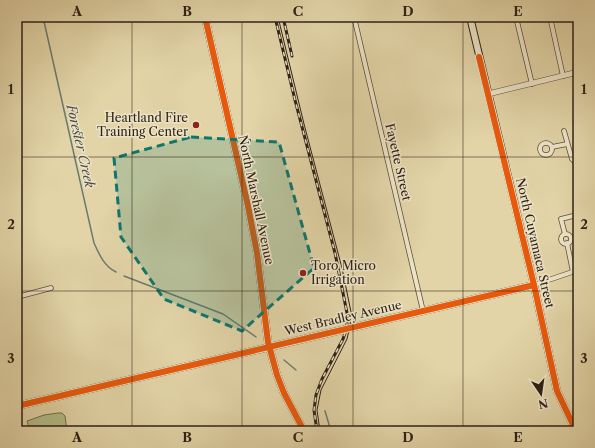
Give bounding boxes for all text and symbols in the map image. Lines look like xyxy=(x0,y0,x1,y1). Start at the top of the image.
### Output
text: A xyxy=(71,3,83,19)
text: B xyxy=(182,3,192,19)
text: C xyxy=(293,3,303,19)
text: D xyxy=(402,3,414,19)
text: E xyxy=(513,3,523,19)
text: 1 xyxy=(8,81,14,97)
text: 1 xyxy=(581,81,587,97)
water label: Forester Creek xyxy=(63,102,98,189)
place label: Heartland Fire Training Center xyxy=(97,110,188,139)
marker: Heartland Fire Training Center xyxy=(191,120,201,130)
street label: Fayette Street xyxy=(382,122,415,203)
street label: North Marshall Avenue xyxy=(235,134,278,266)
street label: North Cuyamaca Street xyxy=(513,176,558,310)
text: 2 xyxy=(7,216,15,232)
text: 2 xyxy=(580,216,588,232)
place label: Toro Micro Irrigation xyxy=(311,258,376,287)
marker: Toro Micro Irrigation xyxy=(298,268,308,278)
street label: West Bradley Avenue xyxy=(282,297,403,339)
text: 3 xyxy=(7,350,15,366)
text: 3 xyxy=(580,350,588,366)
north arrow xyxy=(521,374,561,414)
text: N xyxy=(537,396,549,412)
text: A xyxy=(71,429,83,445)
text: B xyxy=(182,429,192,445)
text: C xyxy=(293,429,303,445)
text: D xyxy=(402,429,414,445)
text: E xyxy=(513,429,523,445)

